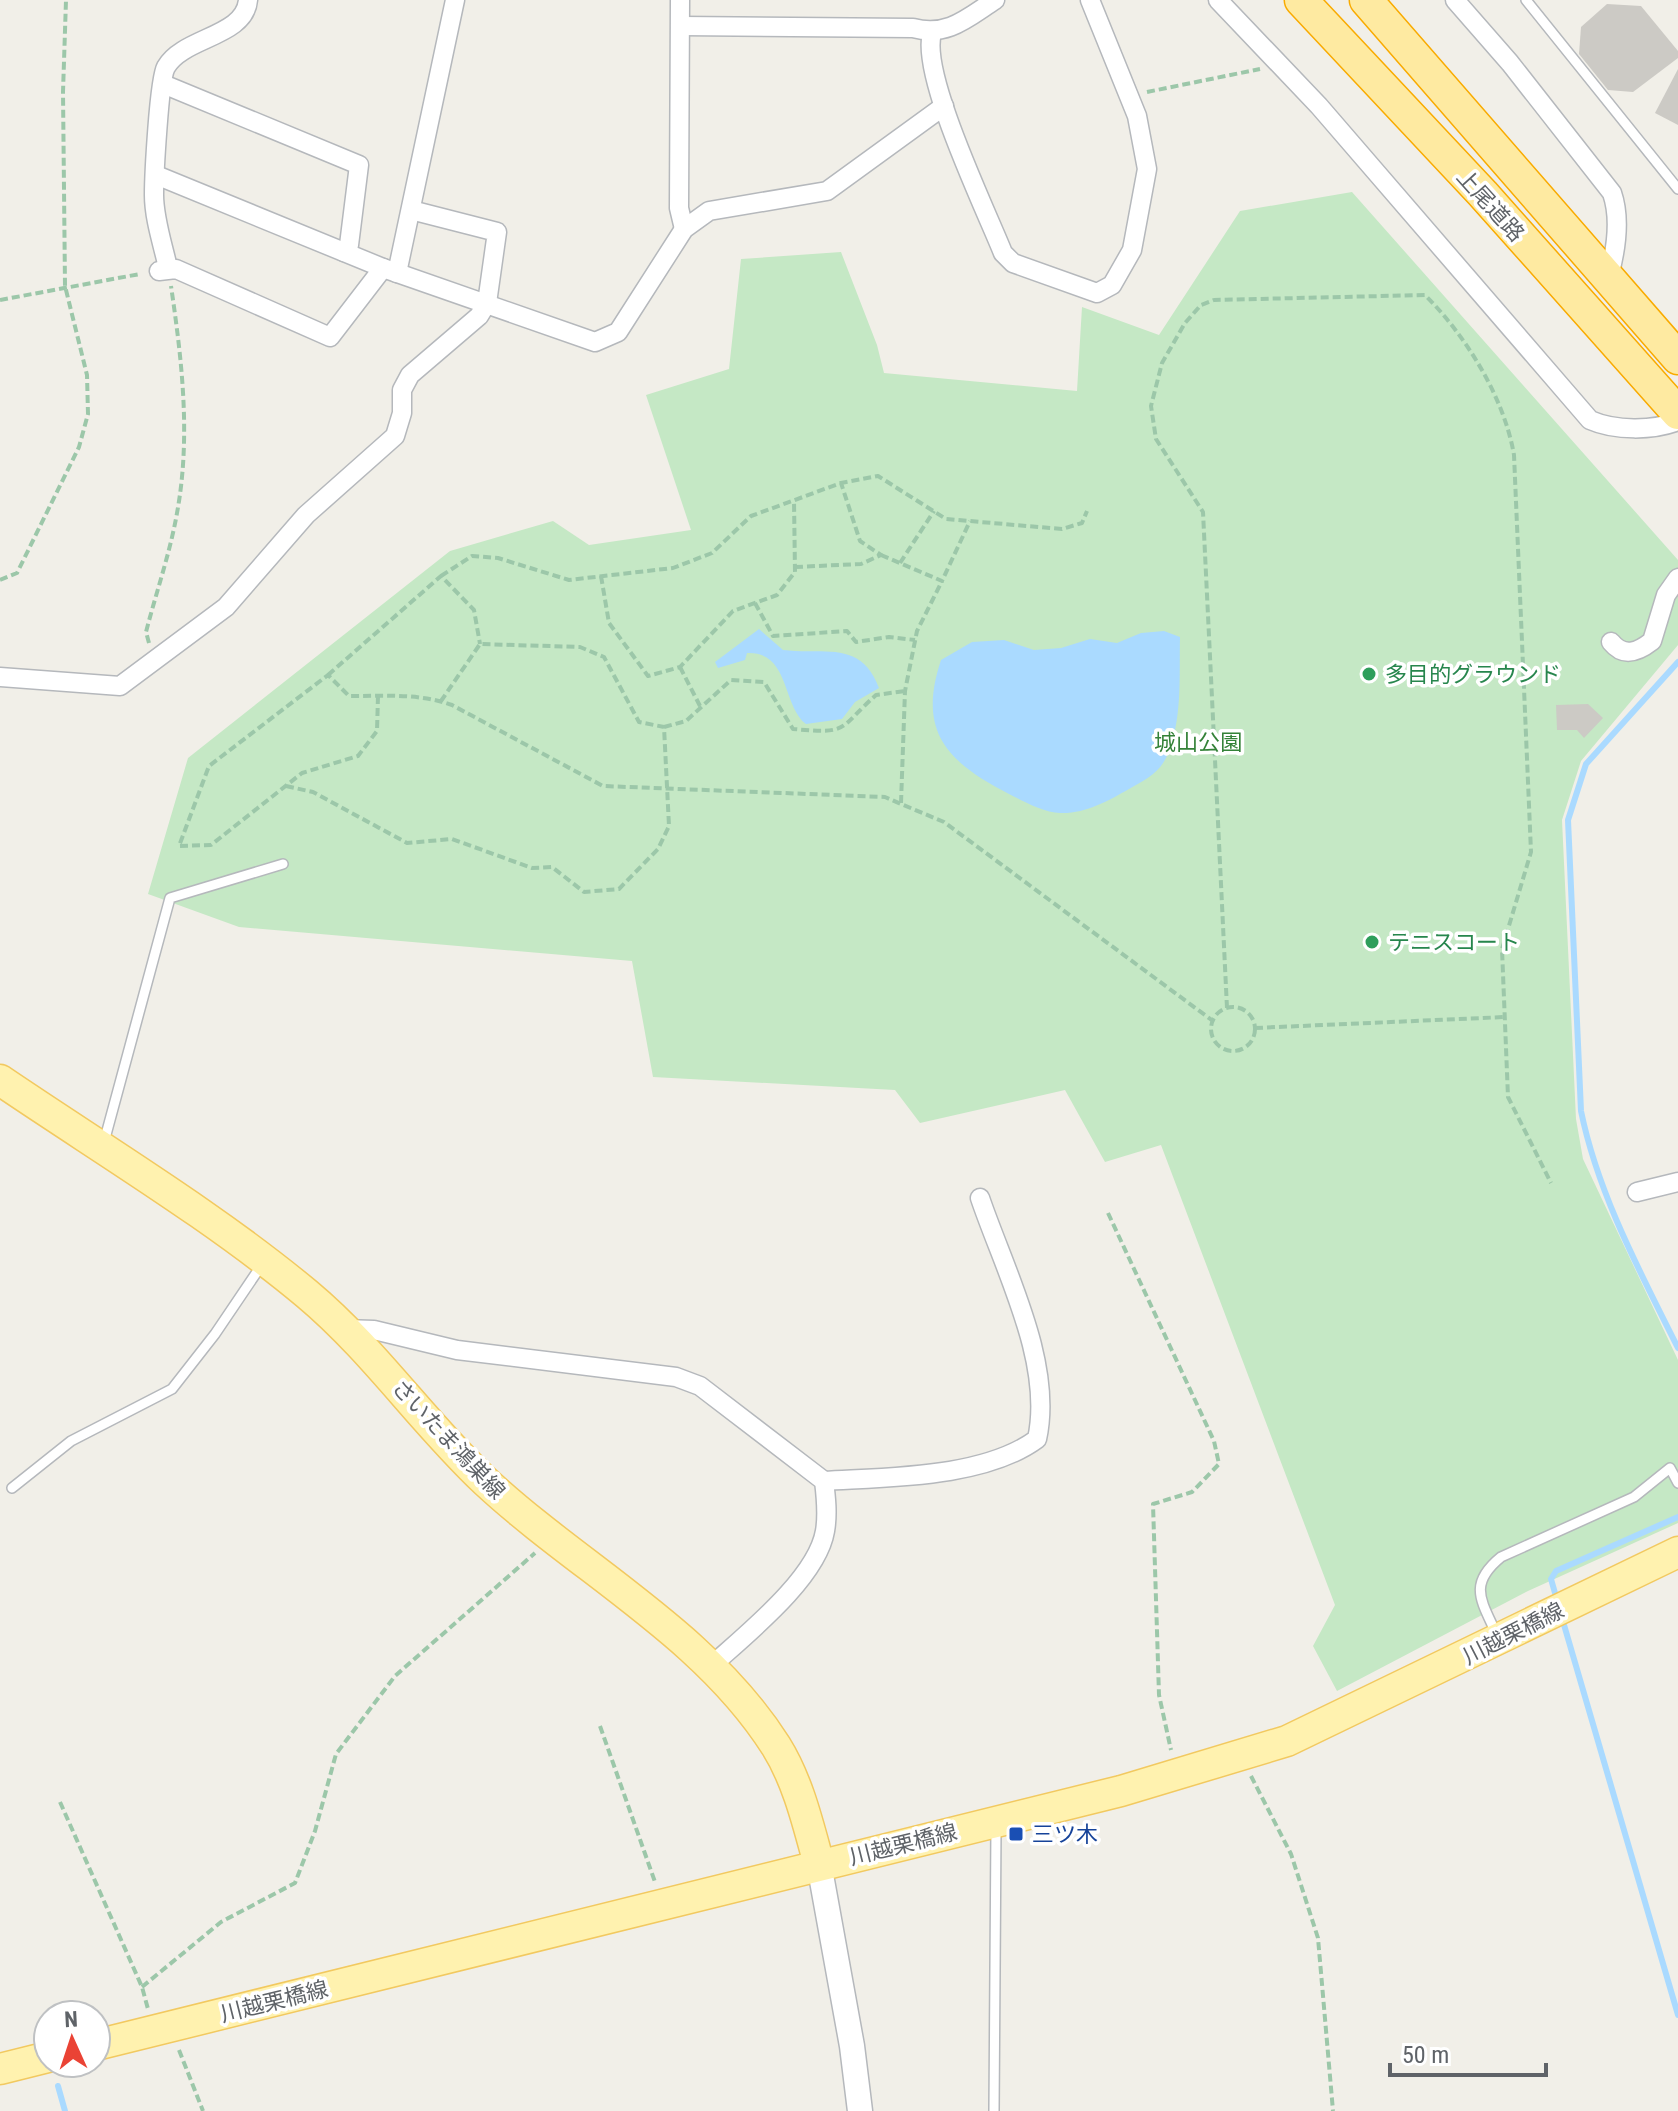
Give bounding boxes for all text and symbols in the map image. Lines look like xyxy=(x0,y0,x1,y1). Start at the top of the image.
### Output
street label: 上尾道路 xyxy=(1452,164,1529,246)
place label: 多目的グラウンド xyxy=(1385,662,1561,687)
marker: 多目的グラウンド xyxy=(1360,665,1378,683)
park label: 城山公園 xyxy=(1154,730,1242,755)
place label: テニスコート xyxy=(1388,930,1520,955)
marker: テニスコート xyxy=(1363,933,1381,951)
street label: さいたま鴻巣線 xyxy=(387,1375,510,1504)
street label: 川越栗橋線 xyxy=(1459,1597,1568,1670)
street label: 川越栗橋線 xyxy=(847,1819,960,1870)
place label: 三ツ木 xyxy=(1032,1822,1098,1847)
marker: 三ツ木 xyxy=(1007,1825,1025,1843)
street label: 川越栗橋線 xyxy=(218,1976,331,2027)
north arrow xyxy=(32,1999,112,2079)
text: N xyxy=(64,2007,78,2032)
scale bar xyxy=(1390,2027,1546,2077)
text: 50 m xyxy=(1402,2041,1449,2069)

